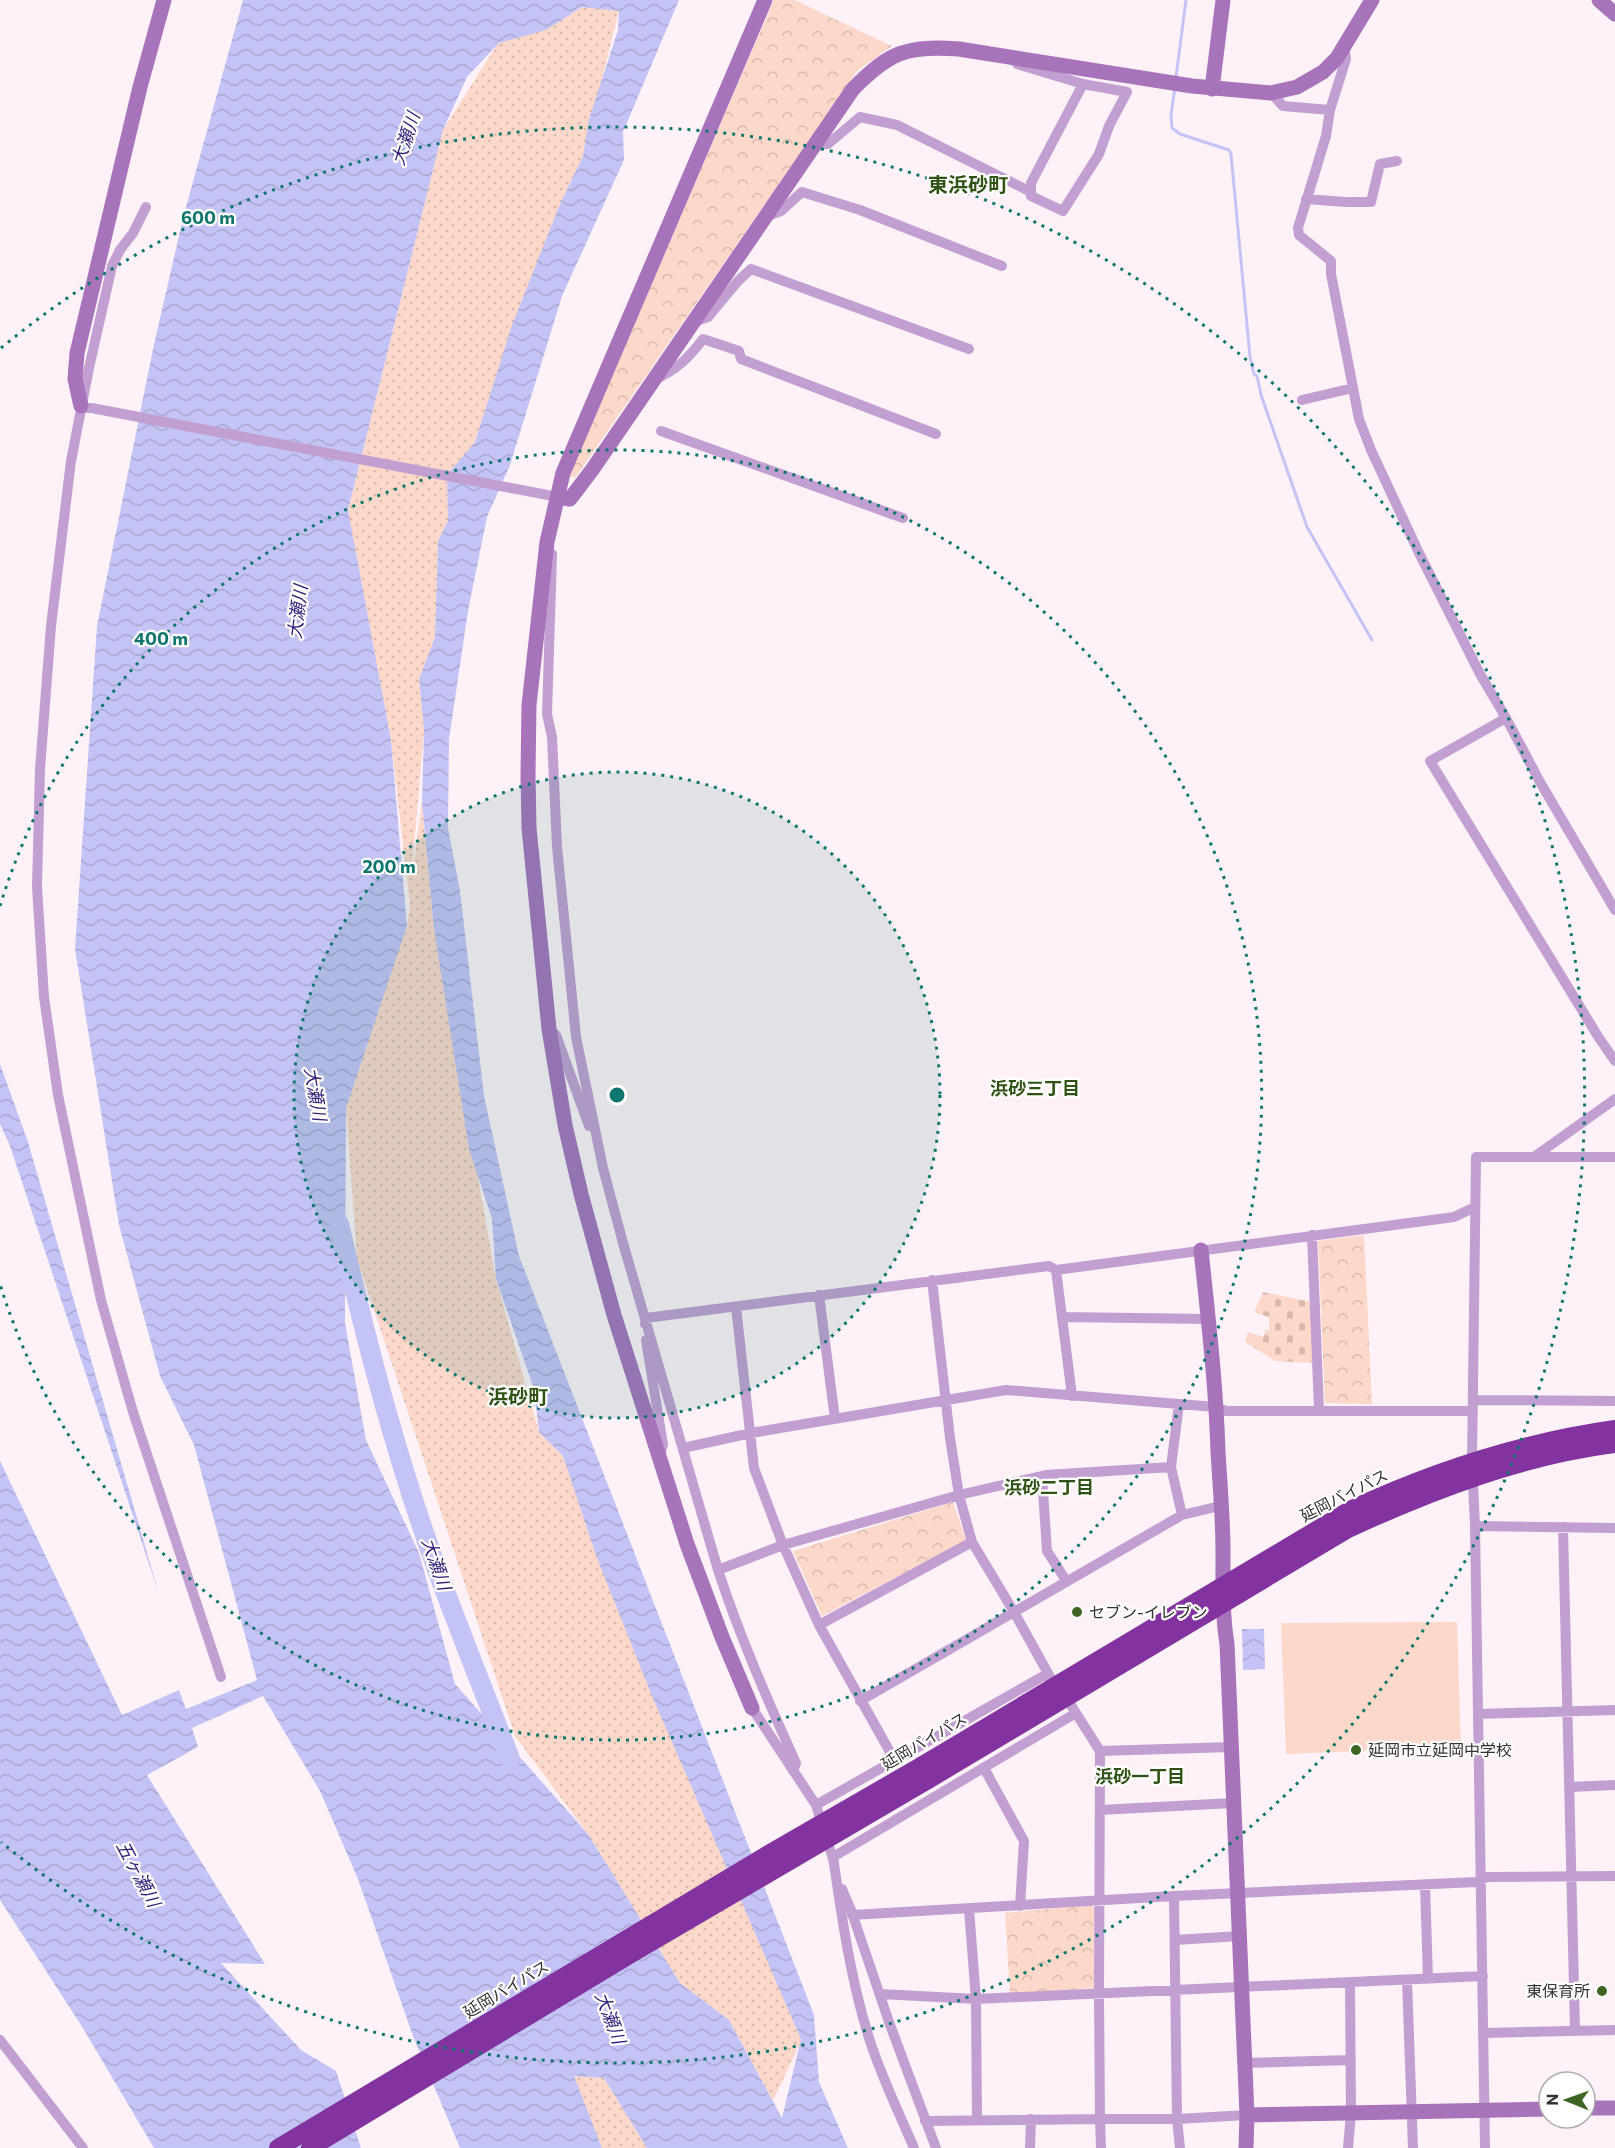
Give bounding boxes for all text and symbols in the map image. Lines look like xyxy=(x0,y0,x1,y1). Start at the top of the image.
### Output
water label: 大瀬川 xyxy=(386,108,424,168)
district label: 東浜砂町 xyxy=(928,172,1008,196)
text: 600 m xyxy=(181,206,235,228)
water label: 大瀬川 xyxy=(283,582,311,640)
text: 400 m xyxy=(134,627,188,649)
text: 200 m xyxy=(362,855,416,877)
water label: 大瀬川 xyxy=(300,1065,332,1124)
district label: 浜砂三丁目 xyxy=(990,1077,1080,1099)
centre of rings xyxy=(607,1085,627,1105)
district label: 浜砂町 xyxy=(488,1384,548,1408)
street label: 延岡バイパス xyxy=(1297,1464,1391,1525)
district label: 浜砂二丁目 xyxy=(1004,1476,1094,1498)
water label: 大瀬川 xyxy=(418,1535,457,1595)
place label: セブン-イレブン xyxy=(1089,1602,1208,1621)
marker: セブン-イレブン xyxy=(1070,1605,1084,1619)
street label: 延岡バイパス xyxy=(878,1708,970,1773)
place label: 延岡市立延岡中学校 xyxy=(1368,1740,1512,1759)
marker: 延岡市立延岡中学校 xyxy=(1349,1743,1363,1757)
district label: 浜砂一丁目 xyxy=(1095,1765,1185,1787)
water label: 五ヶ瀬川 xyxy=(112,1837,166,1912)
street label: 延岡バイパス xyxy=(460,1956,552,2021)
place label: 東保育所 xyxy=(1526,1981,1590,2000)
marker: 東保育所 xyxy=(1595,1984,1609,1998)
water label: 大瀬川 xyxy=(591,1988,632,2049)
north arrow xyxy=(1537,2070,1597,2130)
text: N xyxy=(1542,2094,1561,2106)

